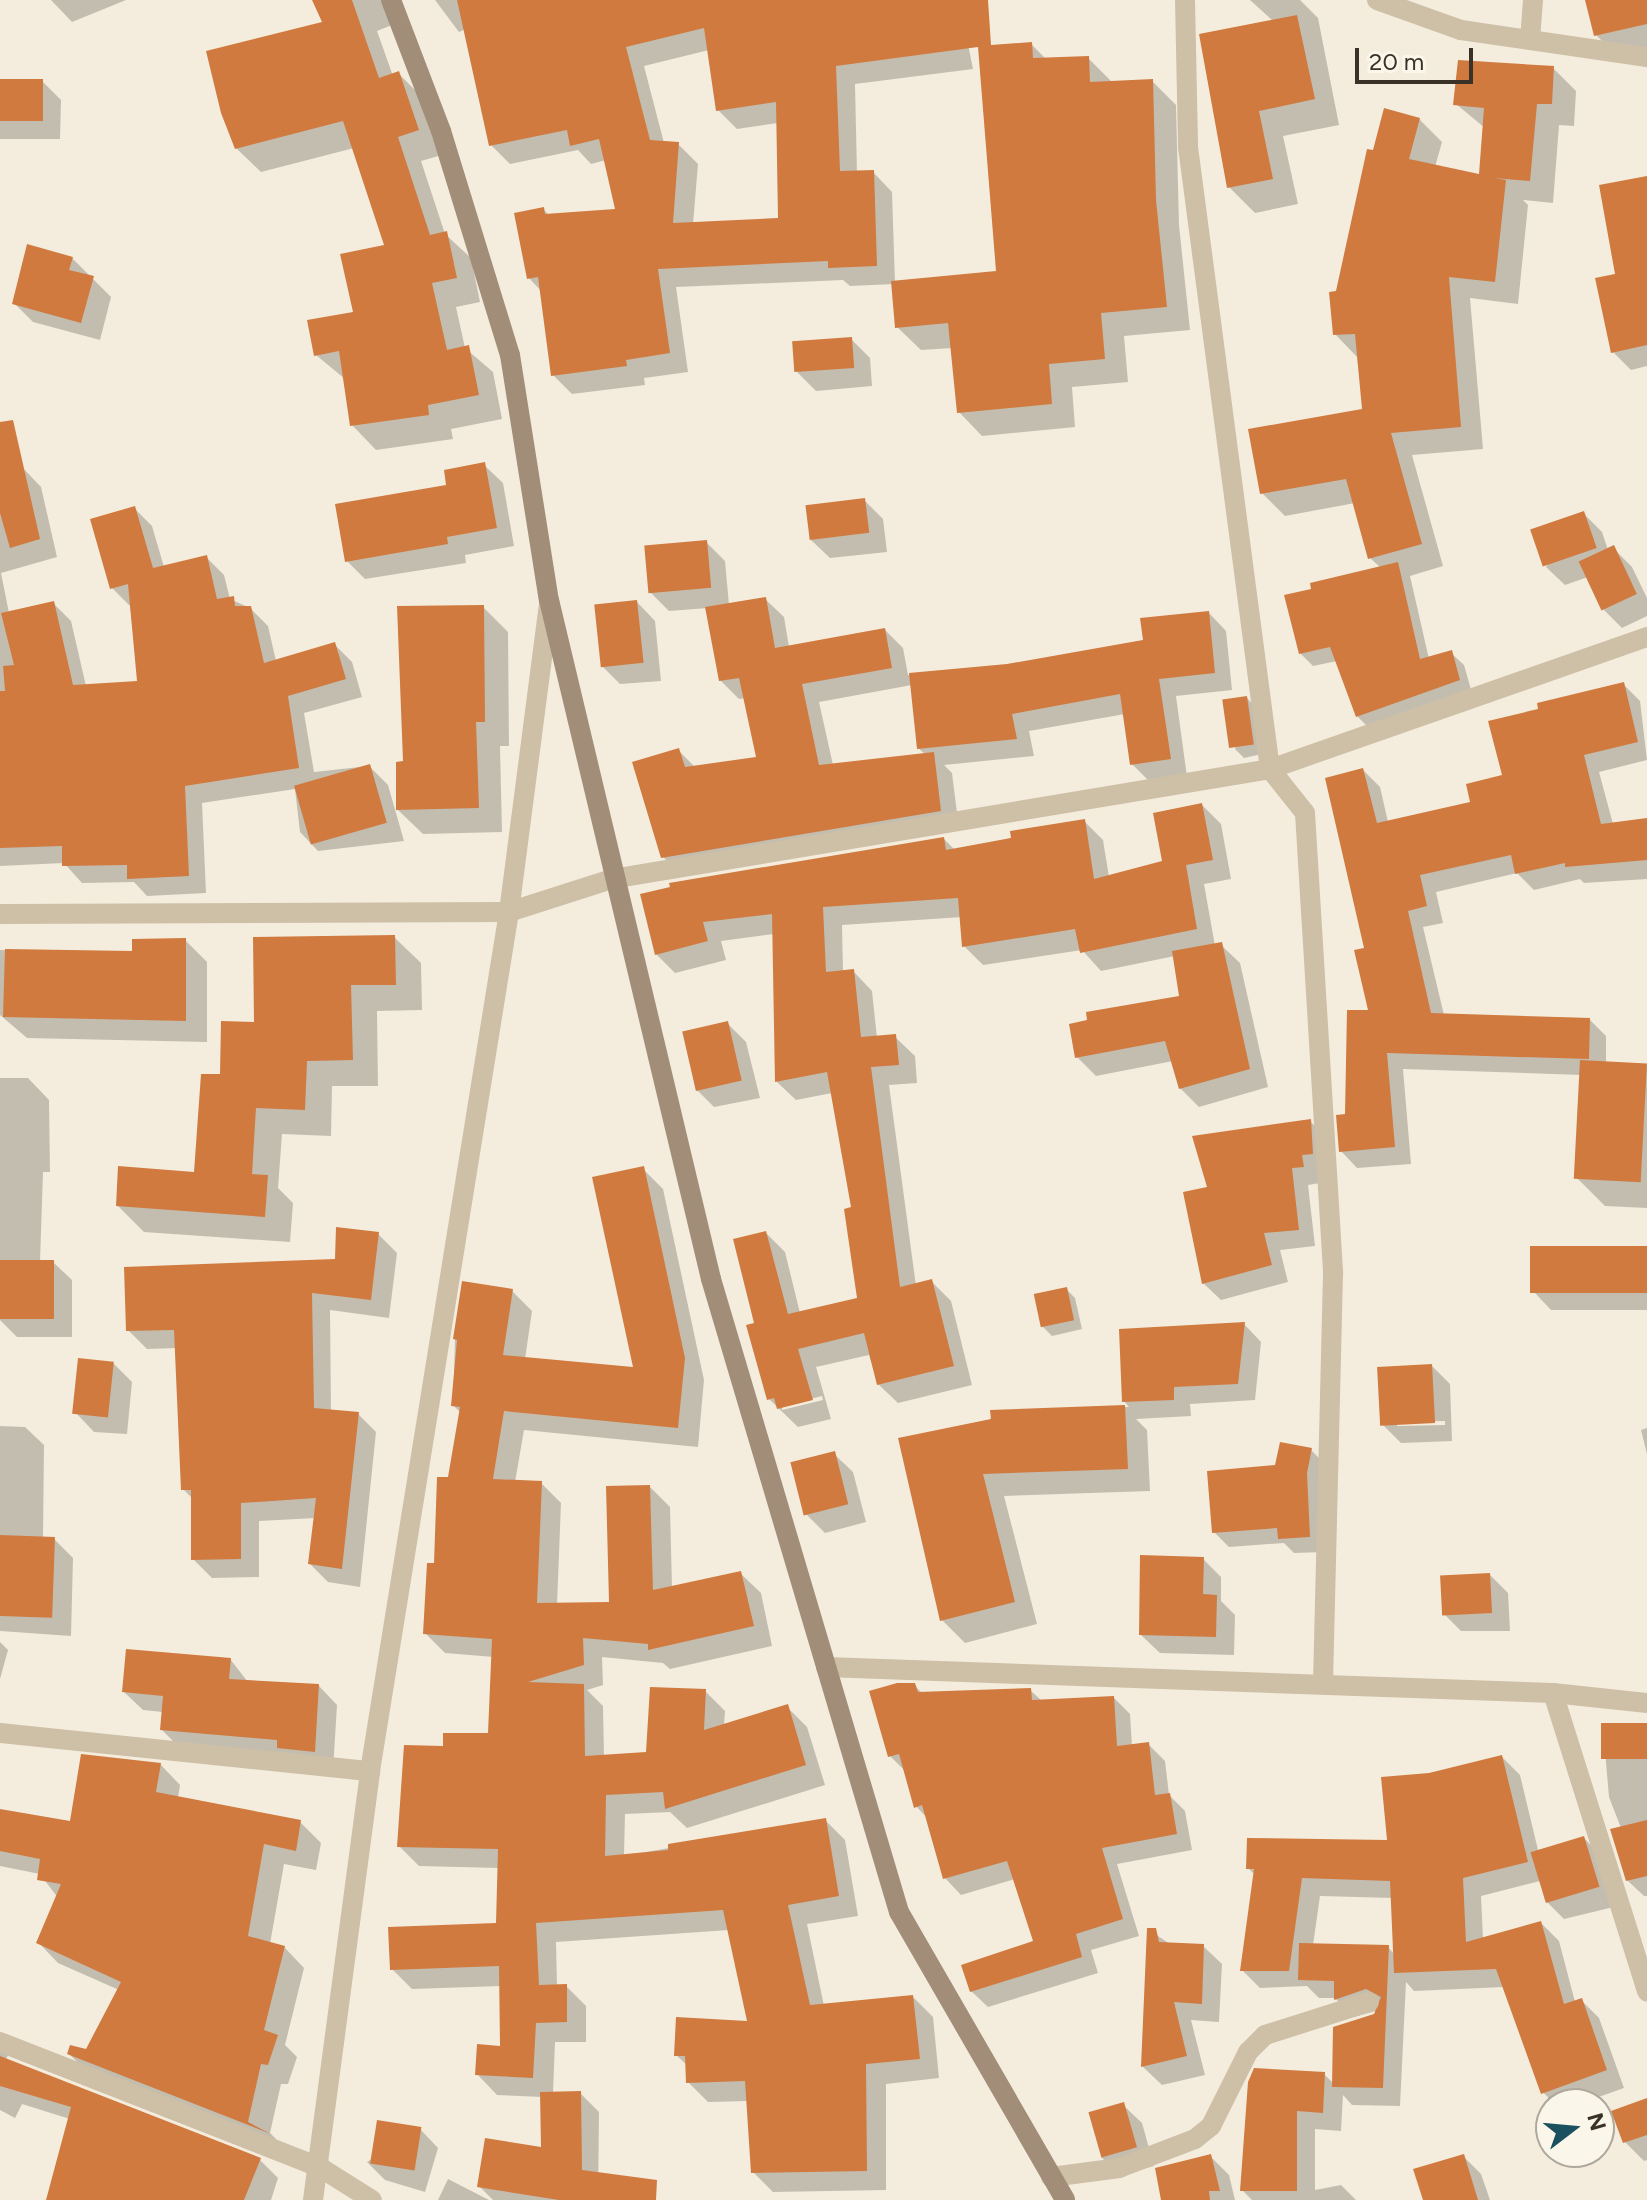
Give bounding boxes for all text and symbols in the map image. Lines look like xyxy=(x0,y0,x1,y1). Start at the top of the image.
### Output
scale bar xyxy=(1359,32,1477,82)
text: 20 m xyxy=(1369,47,1424,76)
north arrow xyxy=(1535,2088,1615,2168)
text: N xyxy=(1581,2110,1612,2134)

